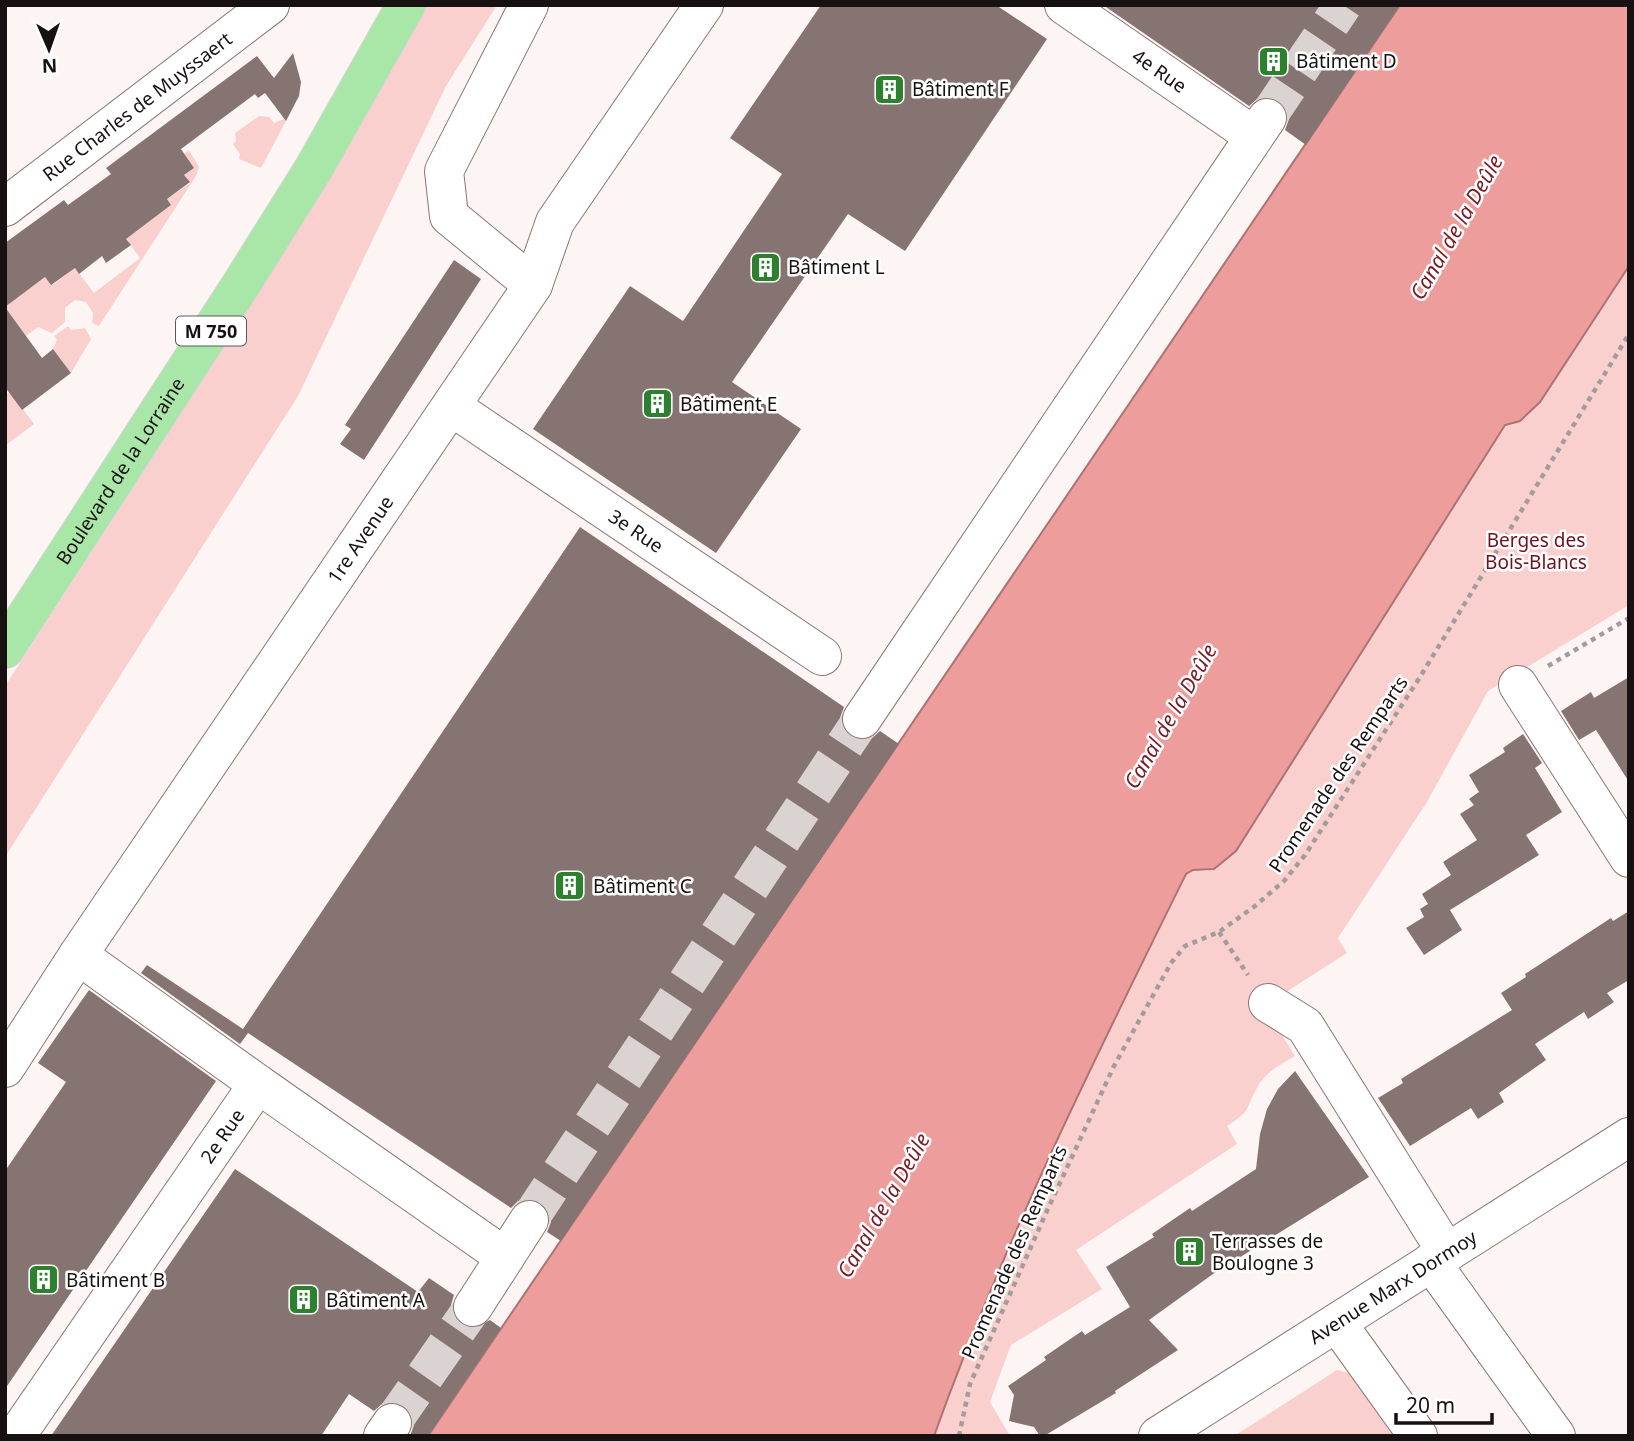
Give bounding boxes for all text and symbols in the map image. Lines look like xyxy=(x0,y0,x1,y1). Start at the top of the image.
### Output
north arrow xyxy=(14,14,84,84)
street label: Rue Charles de Muyssaert xyxy=(37,26,237,187)
street label: 4e Rue xyxy=(1127,43,1192,99)
building icon: Bâtiment D xyxy=(1256,44,1290,78)
place label: Bâtiment D xyxy=(1296,48,1397,74)
text: N xyxy=(41,53,58,79)
building icon: Bâtiment F xyxy=(872,72,906,106)
place label: Bâtiment F xyxy=(912,76,1009,102)
water label: Canal de la Deûle xyxy=(1403,150,1509,304)
building icon: Bâtiment L xyxy=(748,250,782,284)
place label: Bâtiment L xyxy=(788,254,885,280)
road number: M 750 xyxy=(176,316,246,346)
street label: Boulevard de la Lorraine xyxy=(50,372,190,570)
building icon: Bâtiment E xyxy=(640,387,674,421)
place label: Bâtiment E xyxy=(680,391,777,417)
street label: 1re Avenue xyxy=(321,490,399,588)
street label: 3e Rue xyxy=(604,503,669,559)
park label: Berges des Bois-Blancs xyxy=(1485,527,1587,575)
water label: Canal de la Deûle xyxy=(1117,639,1223,793)
street label: Promenade des Remparts xyxy=(1262,671,1414,877)
building icon: Bâtiment C xyxy=(553,869,587,903)
place label: Bâtiment C xyxy=(593,873,692,899)
street label: 2e Rue xyxy=(194,1104,250,1168)
water label: Canal de la Deûle xyxy=(830,1128,936,1282)
street label: Promenade des Remparts xyxy=(955,1141,1073,1363)
street label: Avenue Marx Dormoy xyxy=(1304,1224,1482,1350)
place label: Terrasses de Boulogne 3 xyxy=(1212,1228,1323,1276)
building icon: Terrasses de Boulogne 3 xyxy=(1172,1235,1206,1269)
building icon: Bâtiment B xyxy=(26,1263,60,1297)
place label: Bâtiment B xyxy=(66,1267,165,1293)
building icon: Bâtiment A xyxy=(286,1283,320,1317)
place label: Bâtiment A xyxy=(326,1287,426,1313)
scale bar xyxy=(1396,1382,1492,1426)
text: 20 m xyxy=(1406,1391,1455,1419)

